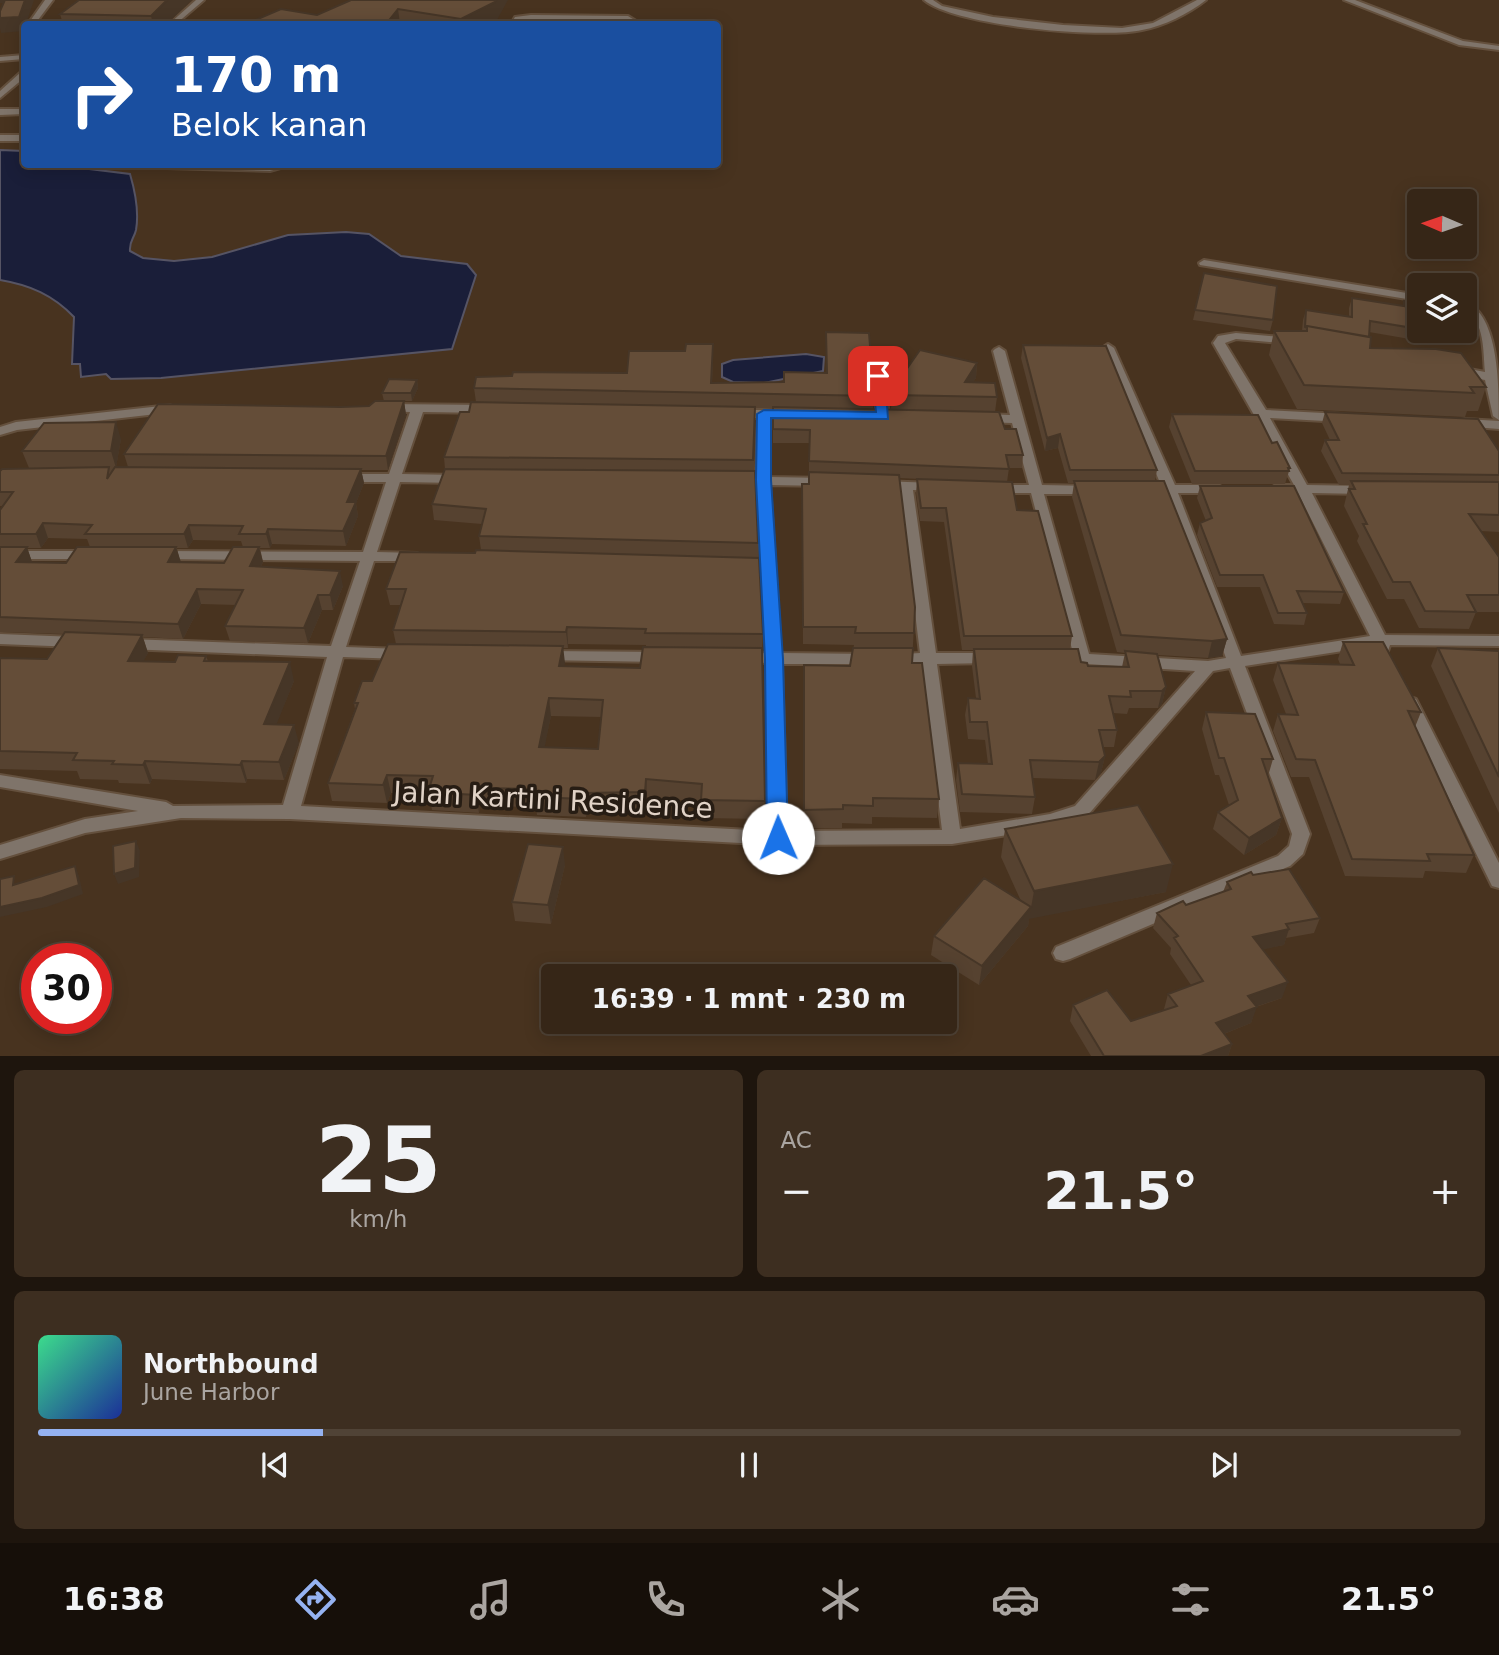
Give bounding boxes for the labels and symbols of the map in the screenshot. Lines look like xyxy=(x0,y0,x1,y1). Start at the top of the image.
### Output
north arrow xyxy=(1407,189,1477,259)
pin xyxy=(848,346,908,406)
street label: Jalan Kartini Residence xyxy=(390,775,714,825)
position arrow xyxy=(741,801,815,875)
speed limit sign: 30 xyxy=(21,943,112,1034)

